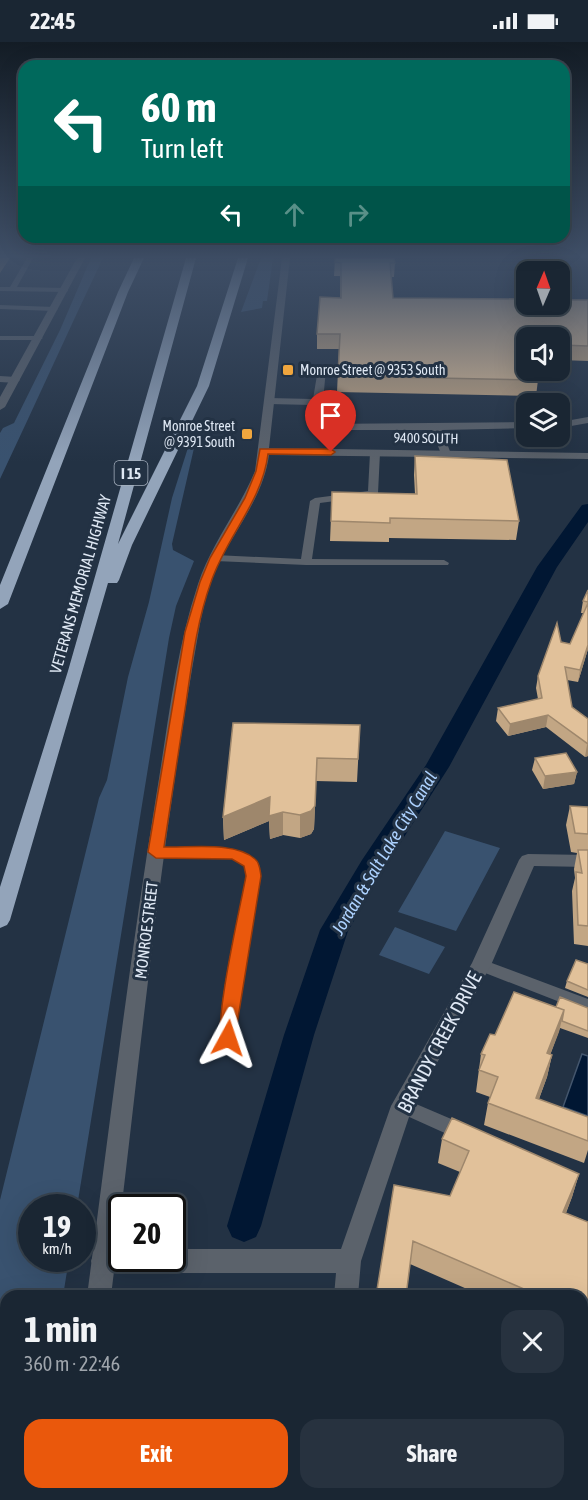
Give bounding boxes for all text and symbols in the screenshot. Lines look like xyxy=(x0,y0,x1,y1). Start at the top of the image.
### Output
text: 22:45 xyxy=(30,8,75,34)
text: 60 m xyxy=(141,83,216,131)
icon: left xyxy=(42,84,120,162)
text: Turn left xyxy=(141,133,224,164)
icon: left xyxy=(215,198,248,231)
icon: ahead xyxy=(278,198,311,231)
icon: right xyxy=(341,198,374,231)
north arrow xyxy=(516,261,570,315)
map controls xyxy=(516,261,570,447)
button: sound xyxy=(516,327,570,381)
place label: Monroe Street @ 9353 South xyxy=(300,362,446,378)
marker: Monroe Street @ 9353 South xyxy=(281,363,295,377)
pin xyxy=(305,390,356,452)
button: layers xyxy=(516,393,570,447)
icon: arrive xyxy=(314,399,347,432)
place label: Monroe Street @ 9391 South xyxy=(163,418,235,450)
marker: Monroe Street @ 9391 South xyxy=(240,427,254,441)
street label: 9400 SOUTH xyxy=(393,429,459,447)
road number: I 15 xyxy=(114,461,148,485)
street label: VETERANS MEMORIAL HIGHWAY xyxy=(46,492,114,675)
water label: Jordan & Salt Lake City Canal xyxy=(326,768,441,939)
street label: MONROE STREET xyxy=(131,880,161,980)
street label: BRANDY CREEK DRIVE xyxy=(392,967,486,1117)
position arrow xyxy=(196,1006,260,1070)
speed limit sign: 20 xyxy=(108,1194,186,1272)
text: 19 xyxy=(43,1209,71,1243)
text: km/h xyxy=(42,1240,72,1257)
text: 1 min xyxy=(24,1308,98,1350)
button: close xyxy=(501,1310,564,1373)
text: 360 m · 22:46 xyxy=(24,1352,120,1375)
button: Exit xyxy=(24,1419,288,1488)
button: Share xyxy=(300,1419,564,1488)

